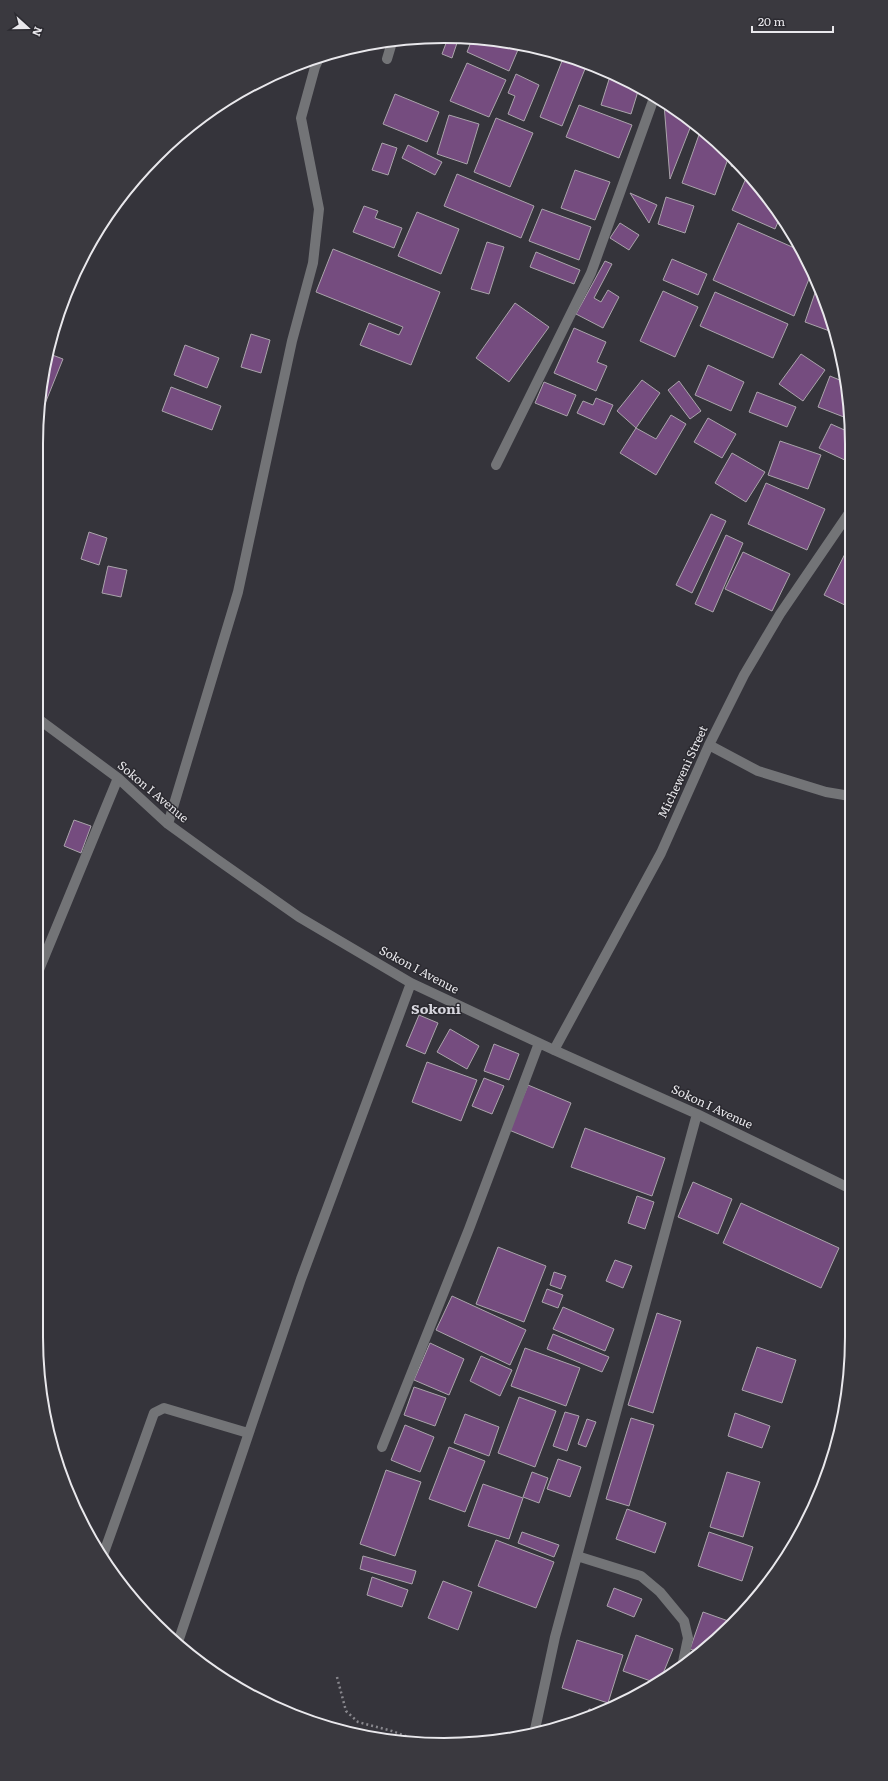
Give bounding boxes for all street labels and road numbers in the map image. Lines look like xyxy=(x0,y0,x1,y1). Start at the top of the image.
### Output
street label: Micheweni Street xyxy=(653,722,712,821)
street label: Sokon I Avenue xyxy=(114,756,193,826)
street label: Sokon I Avenue xyxy=(376,941,463,998)
street label: Sokon I Avenue xyxy=(669,1079,756,1133)

